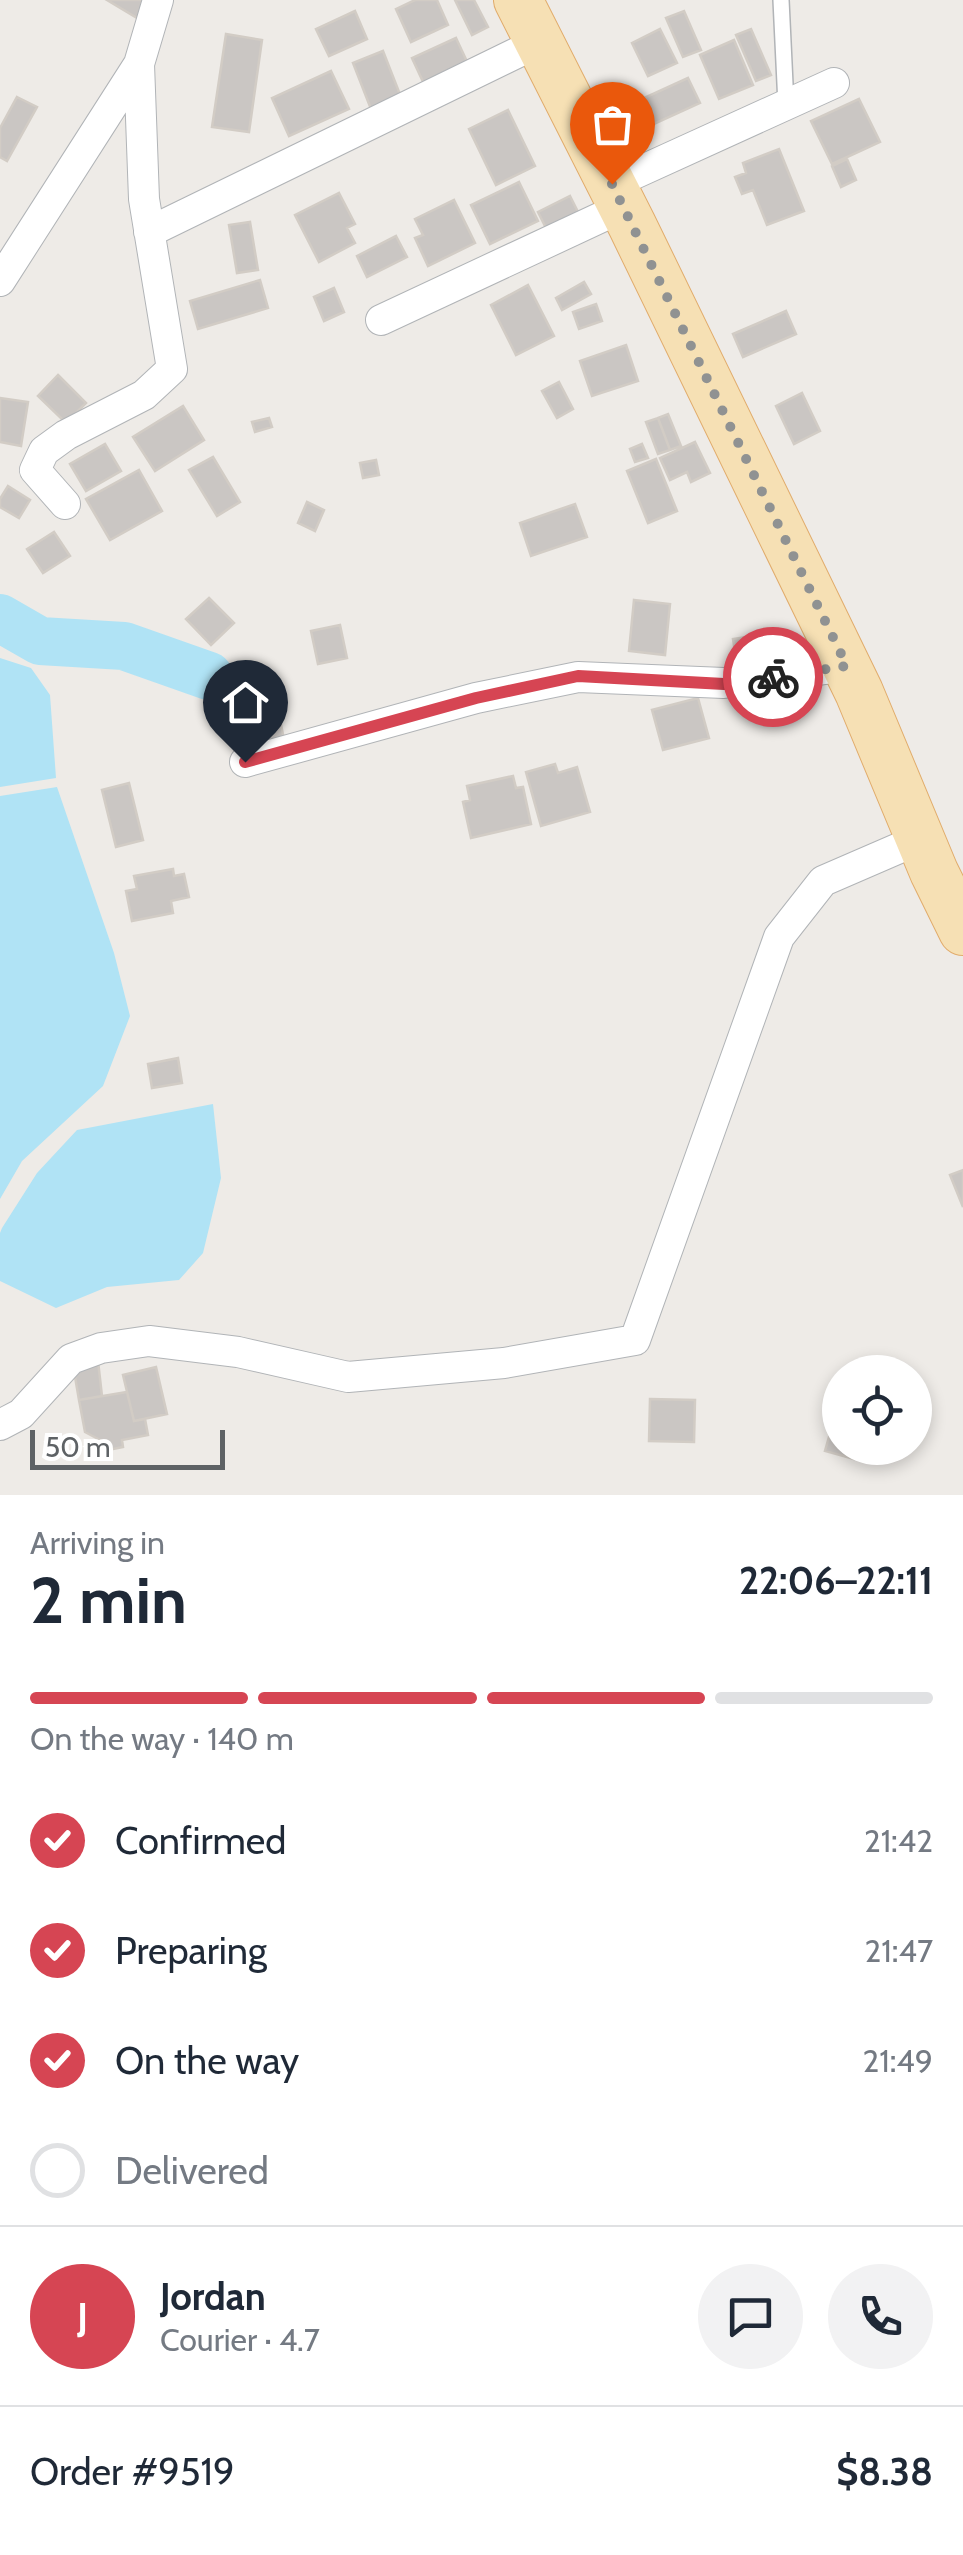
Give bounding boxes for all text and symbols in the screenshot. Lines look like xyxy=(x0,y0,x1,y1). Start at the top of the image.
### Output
pin xyxy=(570,82,655,185)
icon: bag xyxy=(585,97,640,152)
courier xyxy=(723,627,823,727)
icon: bike xyxy=(746,650,801,705)
pin xyxy=(203,660,288,763)
icon: home xyxy=(218,675,273,730)
map controls xyxy=(822,1355,932,1465)
button: locate xyxy=(822,1355,932,1465)
scale bar xyxy=(30,1425,225,1470)
text: 50 m xyxy=(45,1430,111,1464)
text: Arriving in xyxy=(30,1523,165,1562)
text: 22:06–22:11 xyxy=(739,1557,933,1604)
text: 2 min xyxy=(30,1560,187,1639)
text: On the way · 140 m xyxy=(30,1719,294,1758)
icon: check xyxy=(30,1813,85,1868)
text: Confirmed xyxy=(115,1817,286,1864)
text: 21:42 xyxy=(864,1821,933,1860)
icon: check xyxy=(30,1923,85,1978)
text: Preparing xyxy=(115,1927,267,1974)
text: 21:47 xyxy=(865,1931,933,1970)
icon: check xyxy=(30,2033,85,2088)
text: On the way xyxy=(115,2037,299,2084)
text: 21:49 xyxy=(862,2041,933,2080)
text: Delivered xyxy=(115,2147,269,2194)
button: chat xyxy=(698,2264,803,2369)
button: phone xyxy=(828,2264,933,2369)
text: Jordan xyxy=(160,2273,266,2320)
text: J xyxy=(77,2293,88,2340)
text: Courier · 4.7 xyxy=(160,2320,320,2359)
text: Order #9519 xyxy=(30,2448,234,2495)
text: $8.38 xyxy=(836,2448,933,2495)

